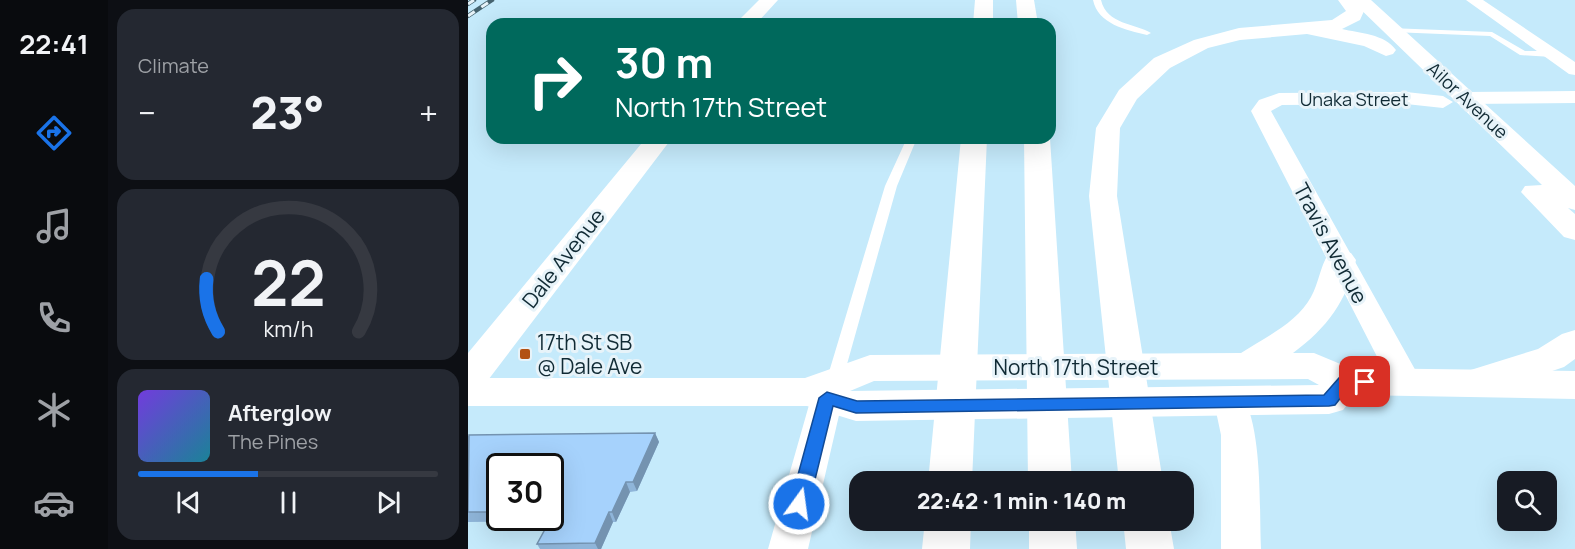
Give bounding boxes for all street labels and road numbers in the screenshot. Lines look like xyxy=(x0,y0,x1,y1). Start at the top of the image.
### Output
street label: Ailor Avenue xyxy=(1422,56,1514,144)
street label: Unaka Street xyxy=(1300,87,1408,111)
street label: Travis Avenue xyxy=(1288,178,1374,308)
street label: Dale Avenue xyxy=(515,202,611,314)
street label: North 17th Street xyxy=(994,353,1158,381)

